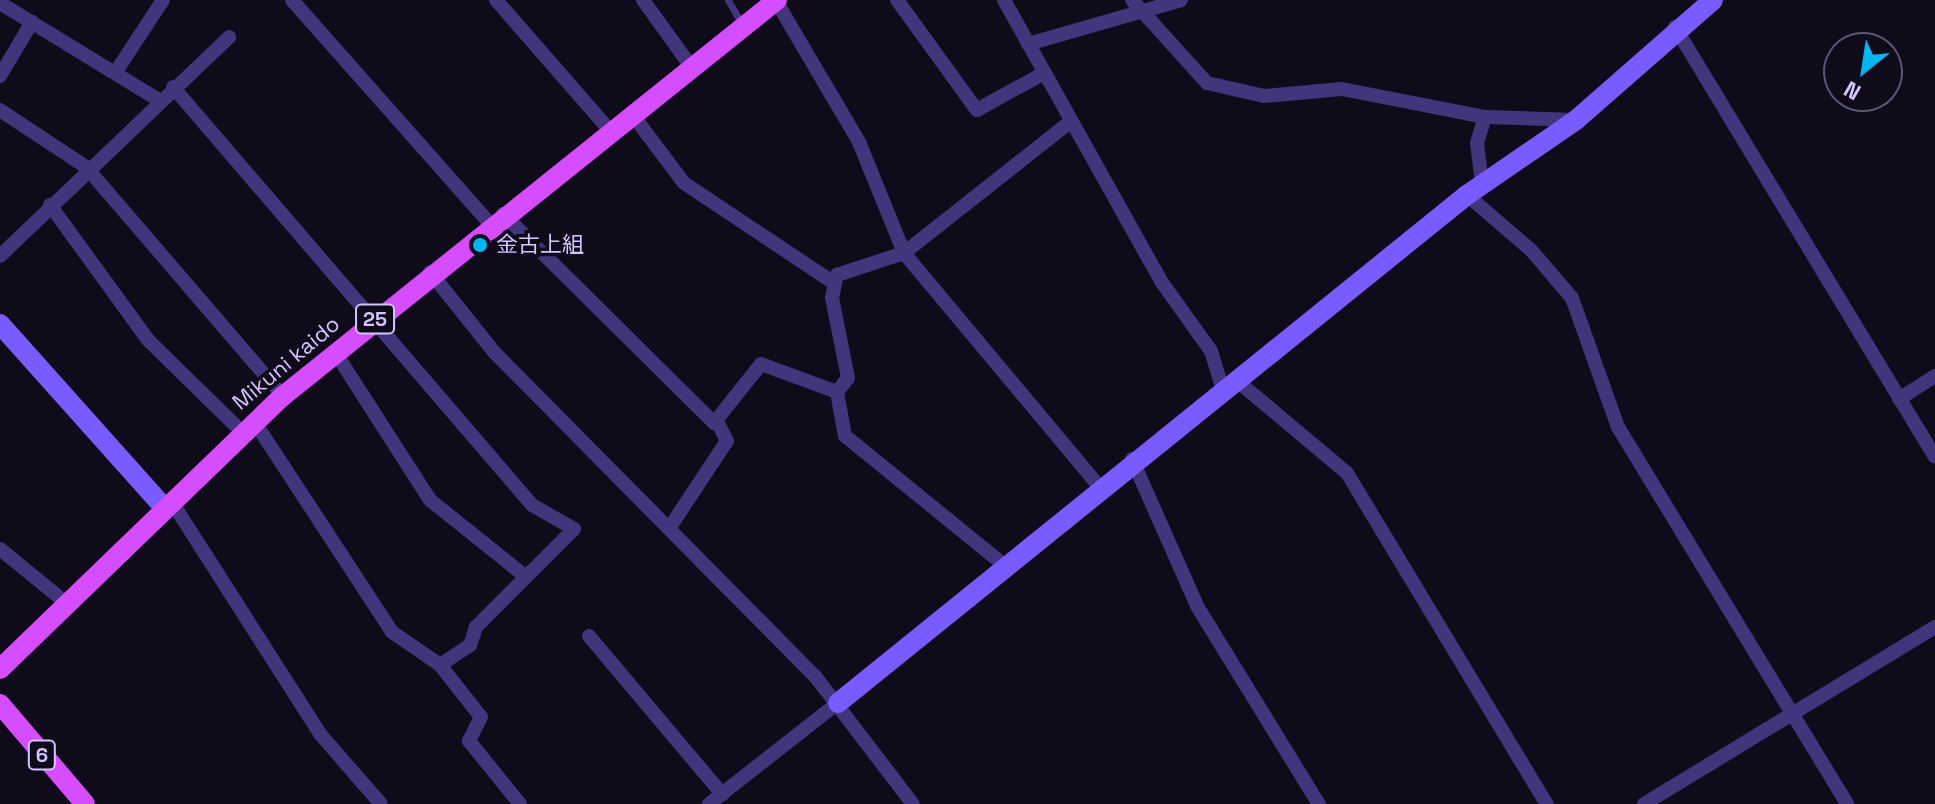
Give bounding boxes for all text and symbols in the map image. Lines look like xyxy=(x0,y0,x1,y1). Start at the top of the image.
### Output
north arrow xyxy=(1823,32,1903,112)
text: N xyxy=(1839,75,1865,107)
place label: 金古上組 xyxy=(496,232,584,258)
marker: 金古上組 xyxy=(471,236,489,254)
road number: 25 xyxy=(355,303,395,335)
street label: Mikuni kaido xyxy=(227,311,345,415)
road number: 6 xyxy=(26,739,58,771)

